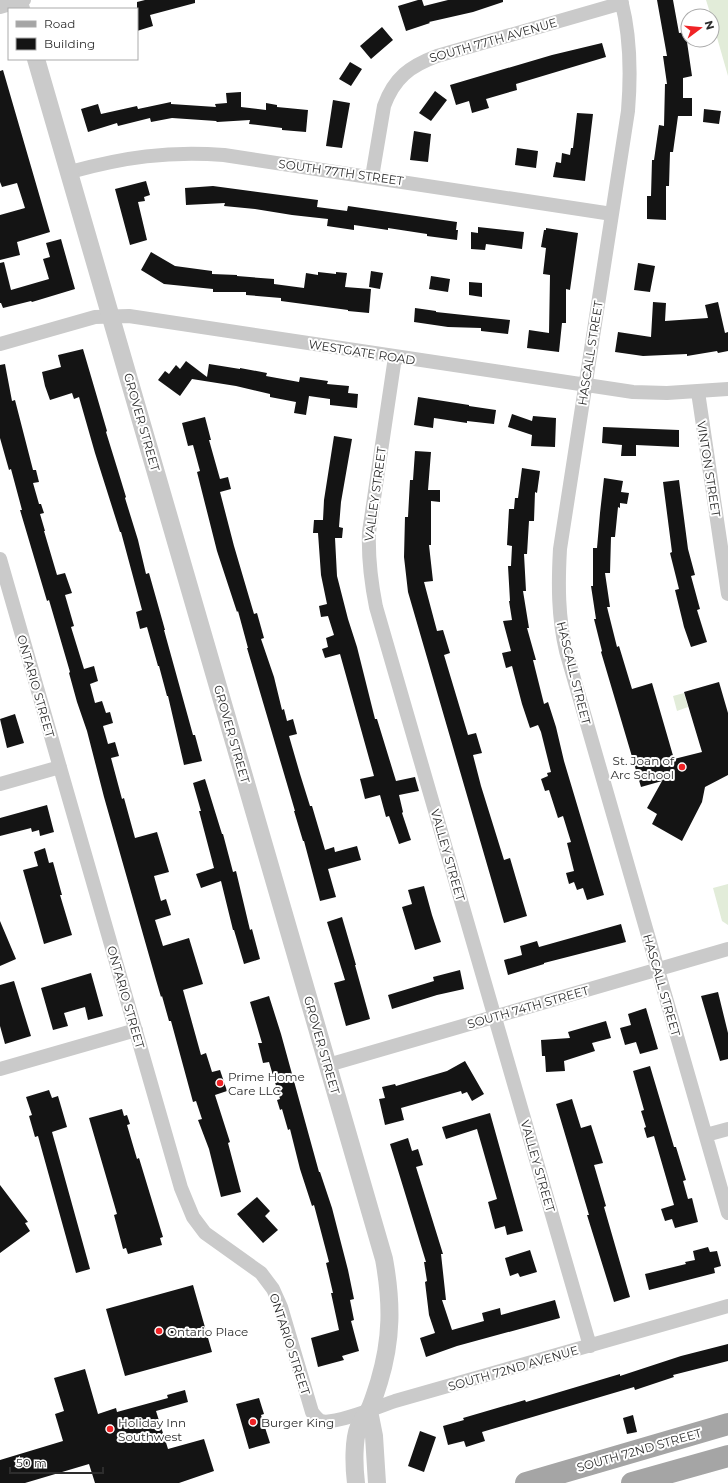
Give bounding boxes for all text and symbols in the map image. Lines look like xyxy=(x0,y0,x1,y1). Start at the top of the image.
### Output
legend xyxy=(8,8,138,60)
north arrow xyxy=(680,8,720,48)
street label: SOUTH 77TH AVENUE xyxy=(427,15,559,65)
text: Road xyxy=(44,16,75,31)
text: N xyxy=(702,19,718,31)
text: Building xyxy=(44,36,95,51)
street label: SOUTH 77TH STREET xyxy=(277,156,405,188)
street label: HASCALL STREET xyxy=(574,300,606,406)
street label: WESTGATE ROAD xyxy=(308,336,417,368)
street label: GROVER STREET xyxy=(121,371,163,473)
street label: VINTON STREET xyxy=(694,420,724,518)
street label: VALLEY STREET xyxy=(361,446,389,542)
street label: HASCALL STREET xyxy=(554,620,594,726)
street label: ONTARIO STREET xyxy=(14,633,58,739)
street label: GROVER STREET xyxy=(211,683,253,785)
place label: St. Joan of Arc School xyxy=(610,753,675,782)
marker: St. Joan of Arc School xyxy=(677,762,687,772)
street label: VALLEY STREET xyxy=(428,807,468,903)
street label: HASCALL STREET xyxy=(640,932,684,1038)
street label: ONTARIO STREET xyxy=(104,944,148,1050)
street label: SOUTH 74TH STREET xyxy=(465,982,591,1032)
street label: GROVER STREET xyxy=(301,994,343,1096)
place label: Prime Home Care LLC xyxy=(228,1069,305,1098)
marker: Prime Home Care LLC xyxy=(215,1078,225,1088)
street label: VALLEY STREET xyxy=(518,1118,558,1214)
street label: ONTARIO STREET xyxy=(266,1291,314,1397)
place label: Ontario Place xyxy=(167,1324,248,1339)
marker: Ontario Place xyxy=(154,1326,164,1336)
street label: SOUTH 72ND AVENUE xyxy=(446,1342,580,1394)
place label: Holiday Inn Southwest xyxy=(118,1415,186,1444)
place label: Burger King xyxy=(261,1415,334,1430)
marker: Burger King xyxy=(248,1417,258,1427)
marker: Holiday Inn Southwest xyxy=(105,1424,115,1434)
street label: SOUTH 72ND STREET xyxy=(575,1425,703,1475)
scale bar xyxy=(10,1449,103,1475)
text: 50 m xyxy=(16,1455,47,1470)

